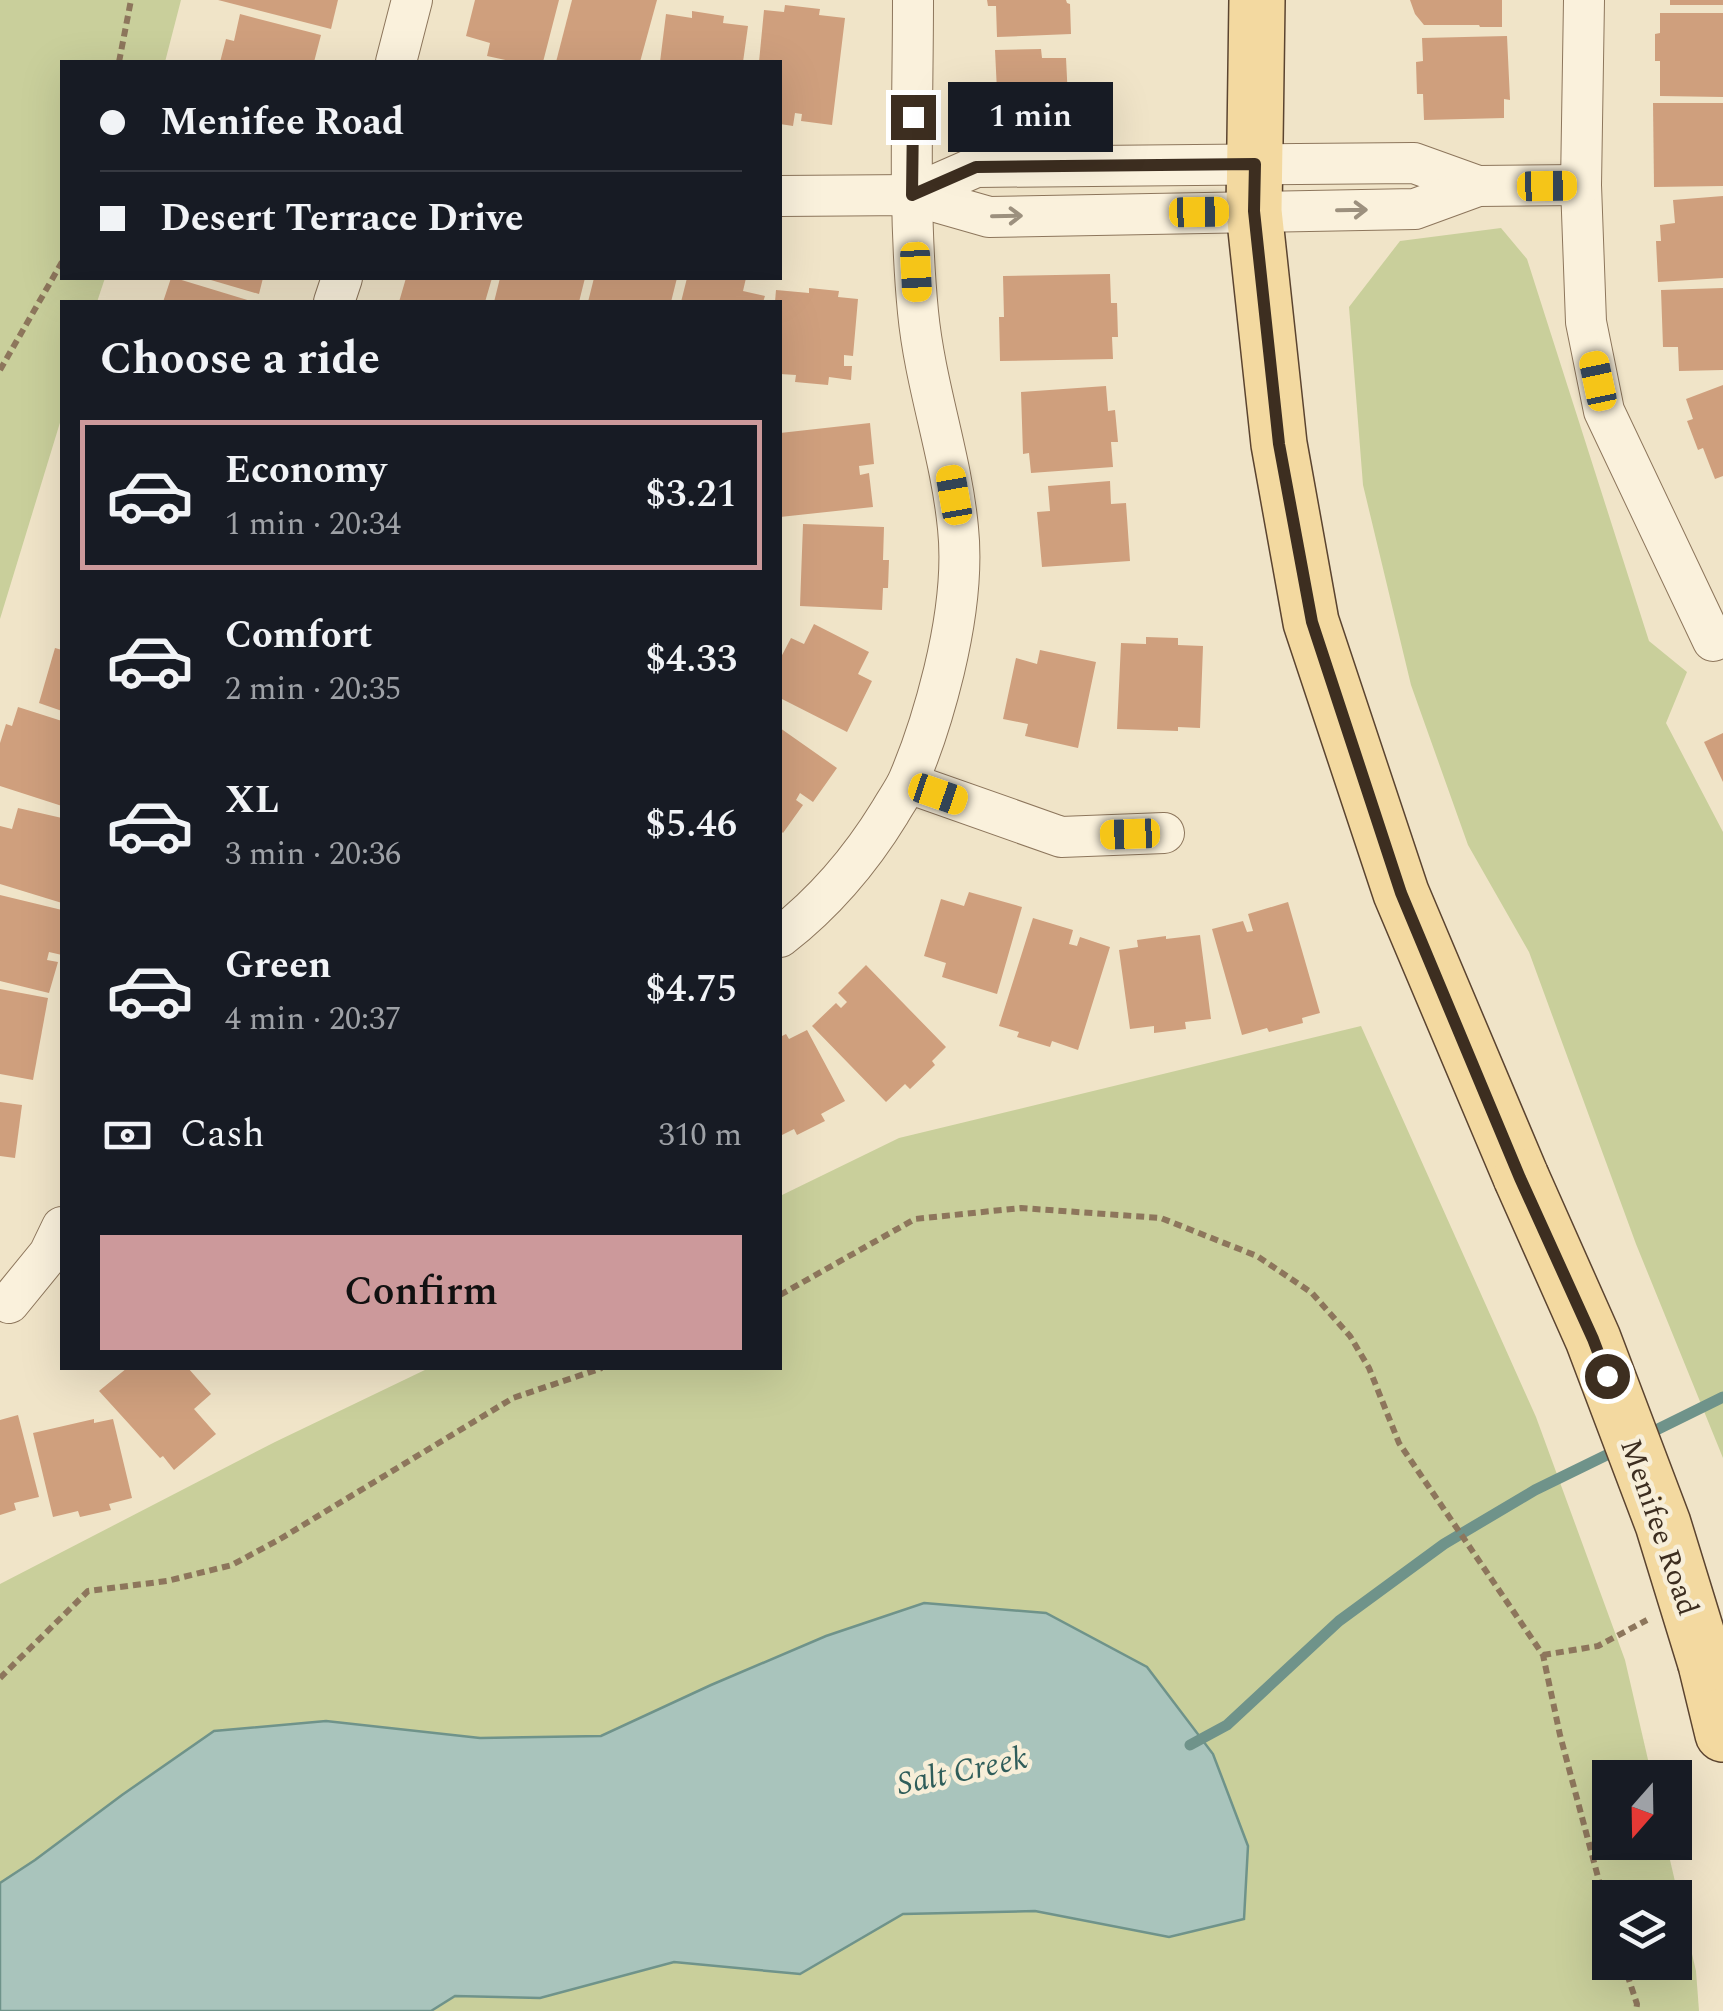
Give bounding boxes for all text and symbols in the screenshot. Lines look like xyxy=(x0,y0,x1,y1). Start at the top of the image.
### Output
callout: 1 min xyxy=(948,82,1113,152)
text: 1 min xyxy=(989,92,1072,141)
text: Menifee Road xyxy=(160,94,404,152)
route end xyxy=(891,95,936,140)
car xyxy=(1517,170,1577,202)
text: Desert Terrace Drive xyxy=(160,190,524,248)
car xyxy=(1169,196,1229,228)
one-way arrow xyxy=(1334,200,1367,220)
one-way arrow xyxy=(990,207,1022,226)
car xyxy=(899,241,933,303)
text: Choose a ride xyxy=(100,325,380,394)
car xyxy=(1577,349,1619,413)
text: Economy xyxy=(225,442,386,500)
icon: car xyxy=(105,450,195,540)
car xyxy=(934,463,974,527)
text: $3.21 xyxy=(646,466,737,524)
text: 1 min · 20:34 xyxy=(225,500,401,549)
text: Comfort xyxy=(225,607,372,665)
icon: car xyxy=(105,615,195,705)
text: $4.33 xyxy=(646,631,737,689)
text: 2 min · 20:35 xyxy=(225,665,401,714)
car xyxy=(905,770,971,818)
text: XL xyxy=(225,772,279,830)
icon: car xyxy=(105,780,195,870)
text: $5.46 xyxy=(646,796,737,854)
car xyxy=(1099,818,1161,850)
text: 3 min · 20:36 xyxy=(225,830,401,879)
text: Green xyxy=(225,937,332,995)
icon: car xyxy=(105,945,195,1035)
text: $4.75 xyxy=(646,961,737,1019)
text: 4 min · 20:37 xyxy=(225,995,401,1044)
text: Cash xyxy=(180,1106,265,1164)
icon: cash xyxy=(100,1108,155,1163)
text: 310 m xyxy=(658,1111,742,1160)
button: Confirm xyxy=(100,1235,742,1350)
route start xyxy=(1585,1354,1630,1399)
street label: Menifee Road xyxy=(1607,1433,1711,1622)
water label: Salt Creek xyxy=(892,1734,1032,1809)
north arrow xyxy=(1592,1760,1692,1860)
map controls xyxy=(1592,1760,1692,1980)
button: layers xyxy=(1592,1880,1692,1980)

